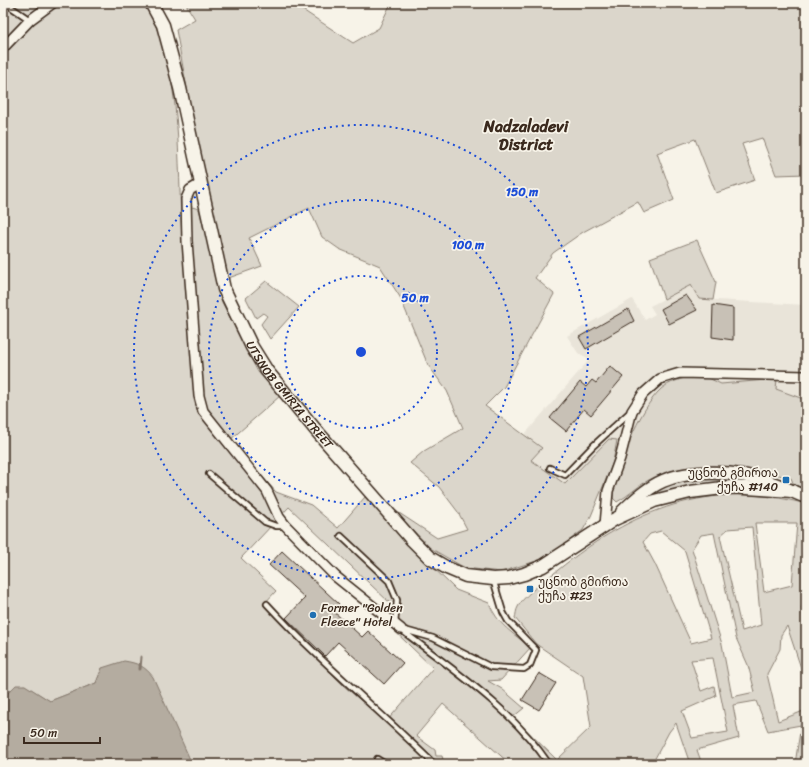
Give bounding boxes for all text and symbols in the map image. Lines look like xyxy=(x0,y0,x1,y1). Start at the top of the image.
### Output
district label: Nadzaladevi District xyxy=(483,112,570,159)
text: 150 m xyxy=(506,181,539,203)
text: 100 m xyxy=(452,234,485,256)
text: 50 m xyxy=(401,287,429,309)
street label: UTSNOB GMIRTA STREET xyxy=(240,337,339,455)
centre of rings xyxy=(354,345,368,359)
place label: უცნობ გმირთა ქუჩა #140 xyxy=(688,462,778,498)
marker: უცნობ გმირთა ქუჩა #140 xyxy=(781,475,791,485)
place label: უცნობ გმირთა ქუჩა #23 xyxy=(538,571,628,607)
marker: უცნობ გმირთა ქუჩა #23 xyxy=(525,584,535,594)
place label: Former "Golden Fleece" Hotel xyxy=(321,597,403,633)
marker: Former "Golden Fleece" Hotel xyxy=(308,610,318,620)
scale bar xyxy=(24,719,100,745)
text: 50 m xyxy=(30,722,57,744)

